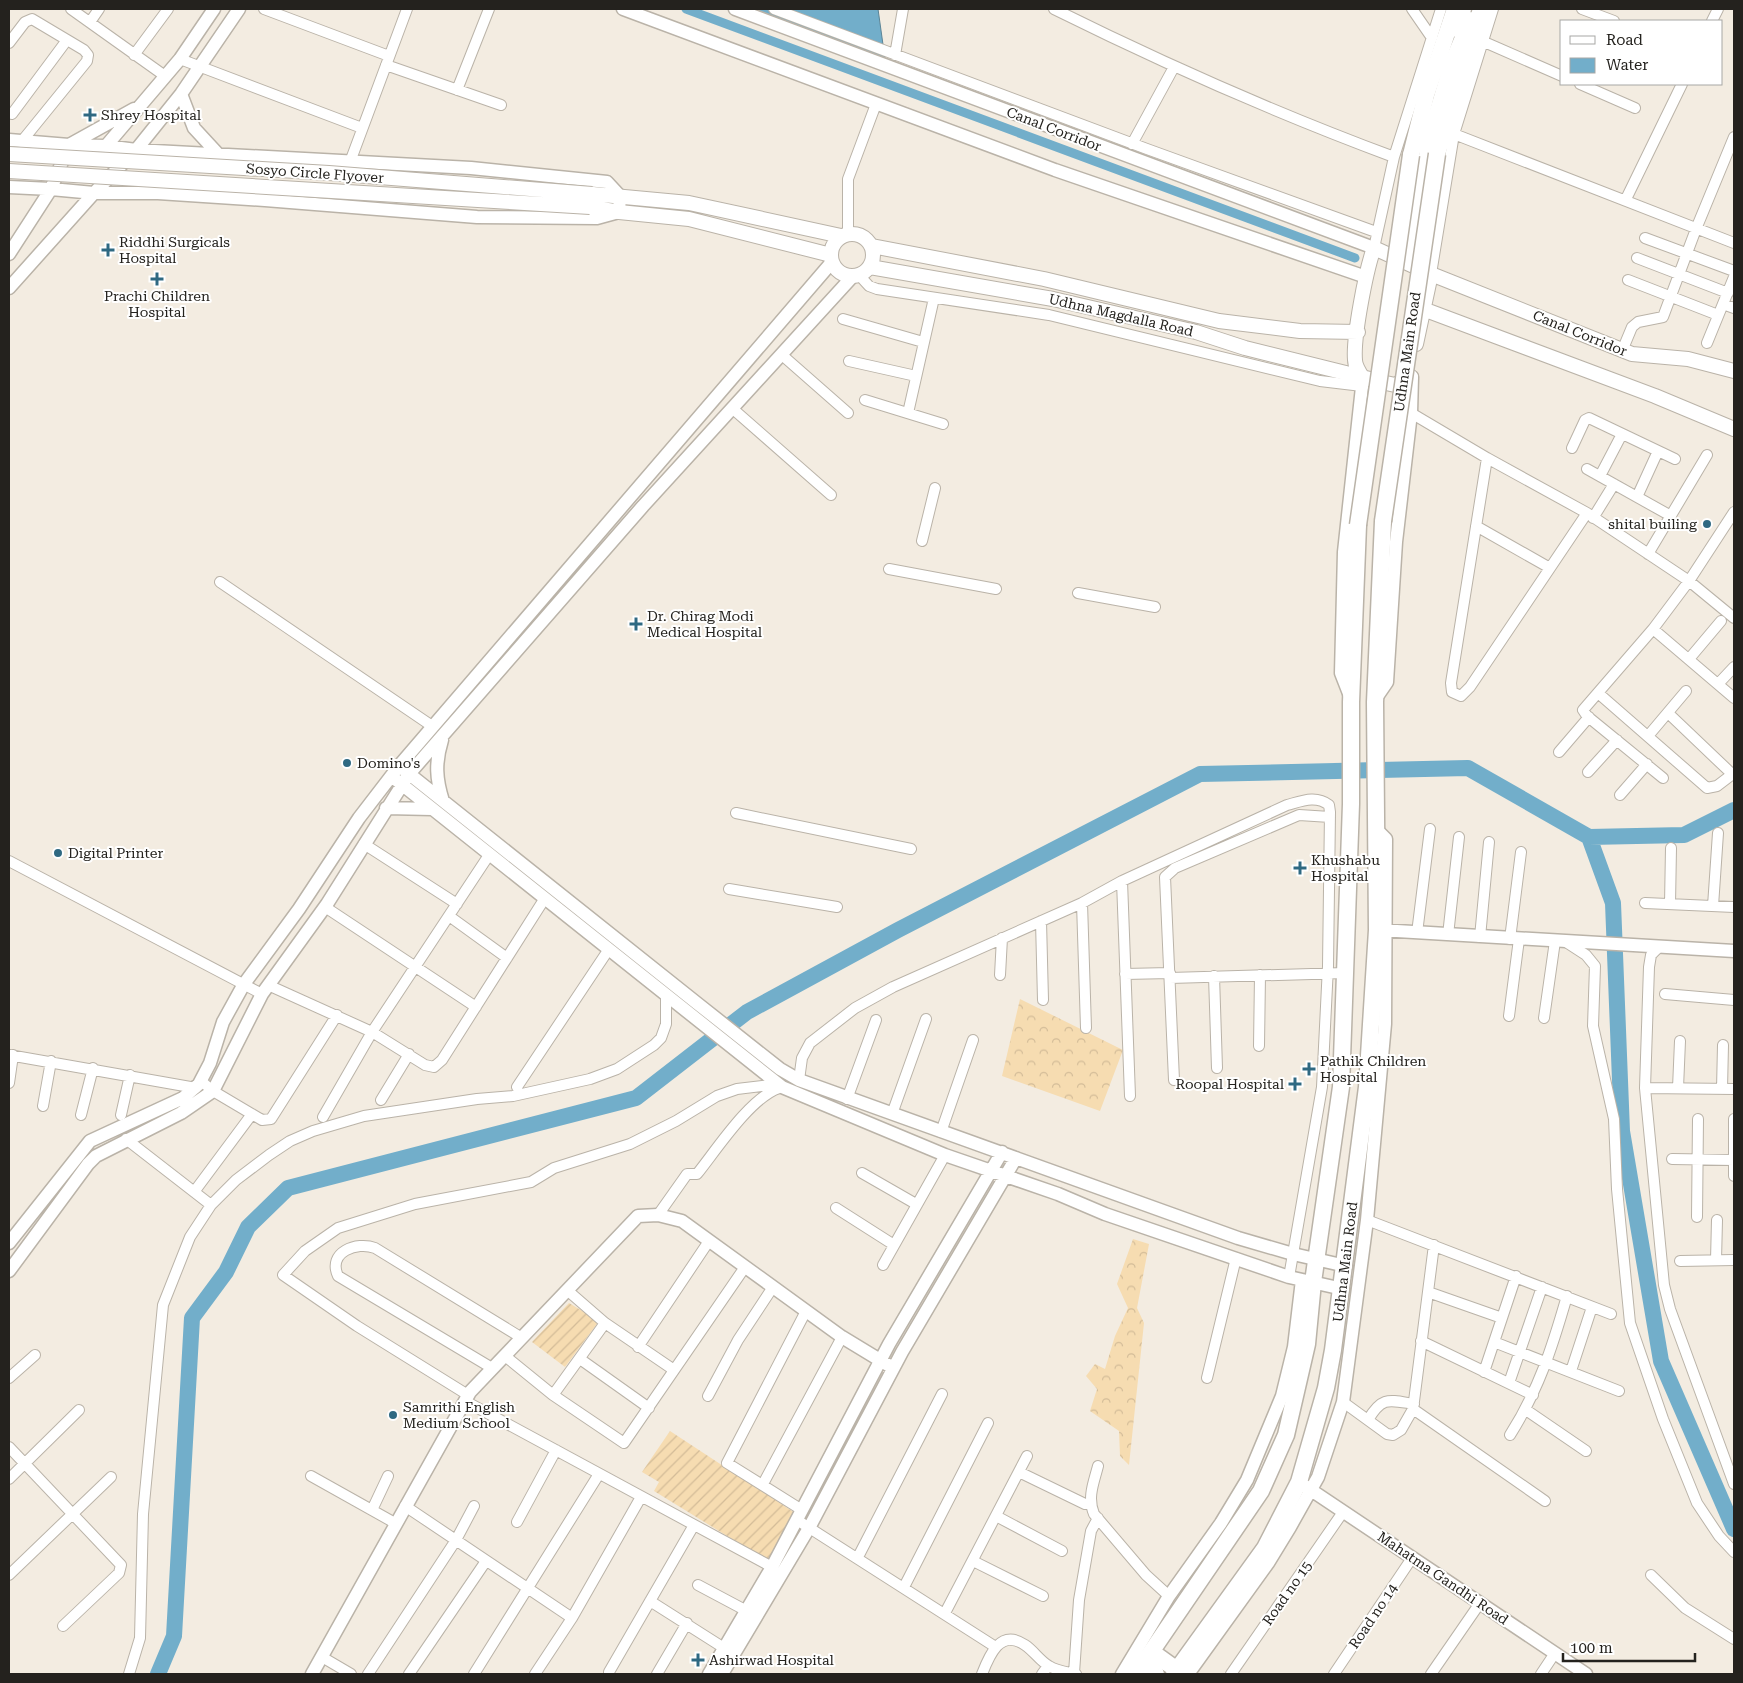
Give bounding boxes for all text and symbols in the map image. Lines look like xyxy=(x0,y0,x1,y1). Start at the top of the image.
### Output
legend xyxy=(1560,20,1723,85)
text: Road xyxy=(1606,31,1643,49)
text: Water xyxy=(1606,56,1648,74)
street label: Canal Corridor xyxy=(1004,104,1104,154)
place label: Shrey Hospital xyxy=(101,107,202,123)
marker: Shrey Hospital xyxy=(83,108,97,122)
street label: Sosyo Circle Flyover xyxy=(246,160,385,186)
place label: Riddhi Surgicals Hospital xyxy=(119,234,230,266)
marker: Riddhi Surgicals Hospital xyxy=(101,243,115,257)
marker: Prachi Children Hospital xyxy=(150,272,164,286)
place label: Prachi Children Hospital xyxy=(104,288,210,320)
street label: Udhna Magdalla Road xyxy=(1047,291,1195,339)
street label: Udhna Main Road xyxy=(1391,291,1423,413)
street label: Canal Corridor xyxy=(1531,307,1630,359)
place label: shital builing xyxy=(1608,516,1697,532)
marker: shital builing xyxy=(1701,518,1713,530)
place label: Dr. Chirag Modi Medical Hospital xyxy=(647,608,763,640)
marker: Dr. Chirag Modi Medical Hospital xyxy=(629,617,643,631)
place label: Domino's xyxy=(357,755,420,771)
marker: Domino's xyxy=(341,757,353,769)
place label: Digital Printer xyxy=(68,845,163,861)
marker: Digital Printer xyxy=(52,847,64,859)
place label: Khushabu Hospital xyxy=(1311,852,1380,884)
marker: Khushabu Hospital xyxy=(1293,861,1307,875)
place label: Pathik Children Hospital xyxy=(1320,1053,1426,1085)
marker: Pathik Children Hospital xyxy=(1302,1062,1316,1076)
place label: Roopal Hospital xyxy=(1175,1076,1285,1092)
marker: Roopal Hospital xyxy=(1288,1077,1302,1091)
street label: Udhna Main Road xyxy=(1330,1201,1360,1323)
place label: Samrithi English Medium School xyxy=(403,1399,515,1431)
marker: Samrithi English Medium School xyxy=(387,1409,399,1421)
street label: Mahatma Gandhi Road xyxy=(1374,1528,1512,1628)
street label: Road no 15 xyxy=(1259,1558,1315,1628)
street label: Road no 14 xyxy=(1345,1580,1401,1651)
scale bar xyxy=(1563,1630,1696,1662)
text: 100 m xyxy=(1570,1639,1613,1657)
place label: Ashirwad Hospital xyxy=(709,1652,835,1668)
marker: Ashirwad Hospital xyxy=(691,1653,705,1667)

